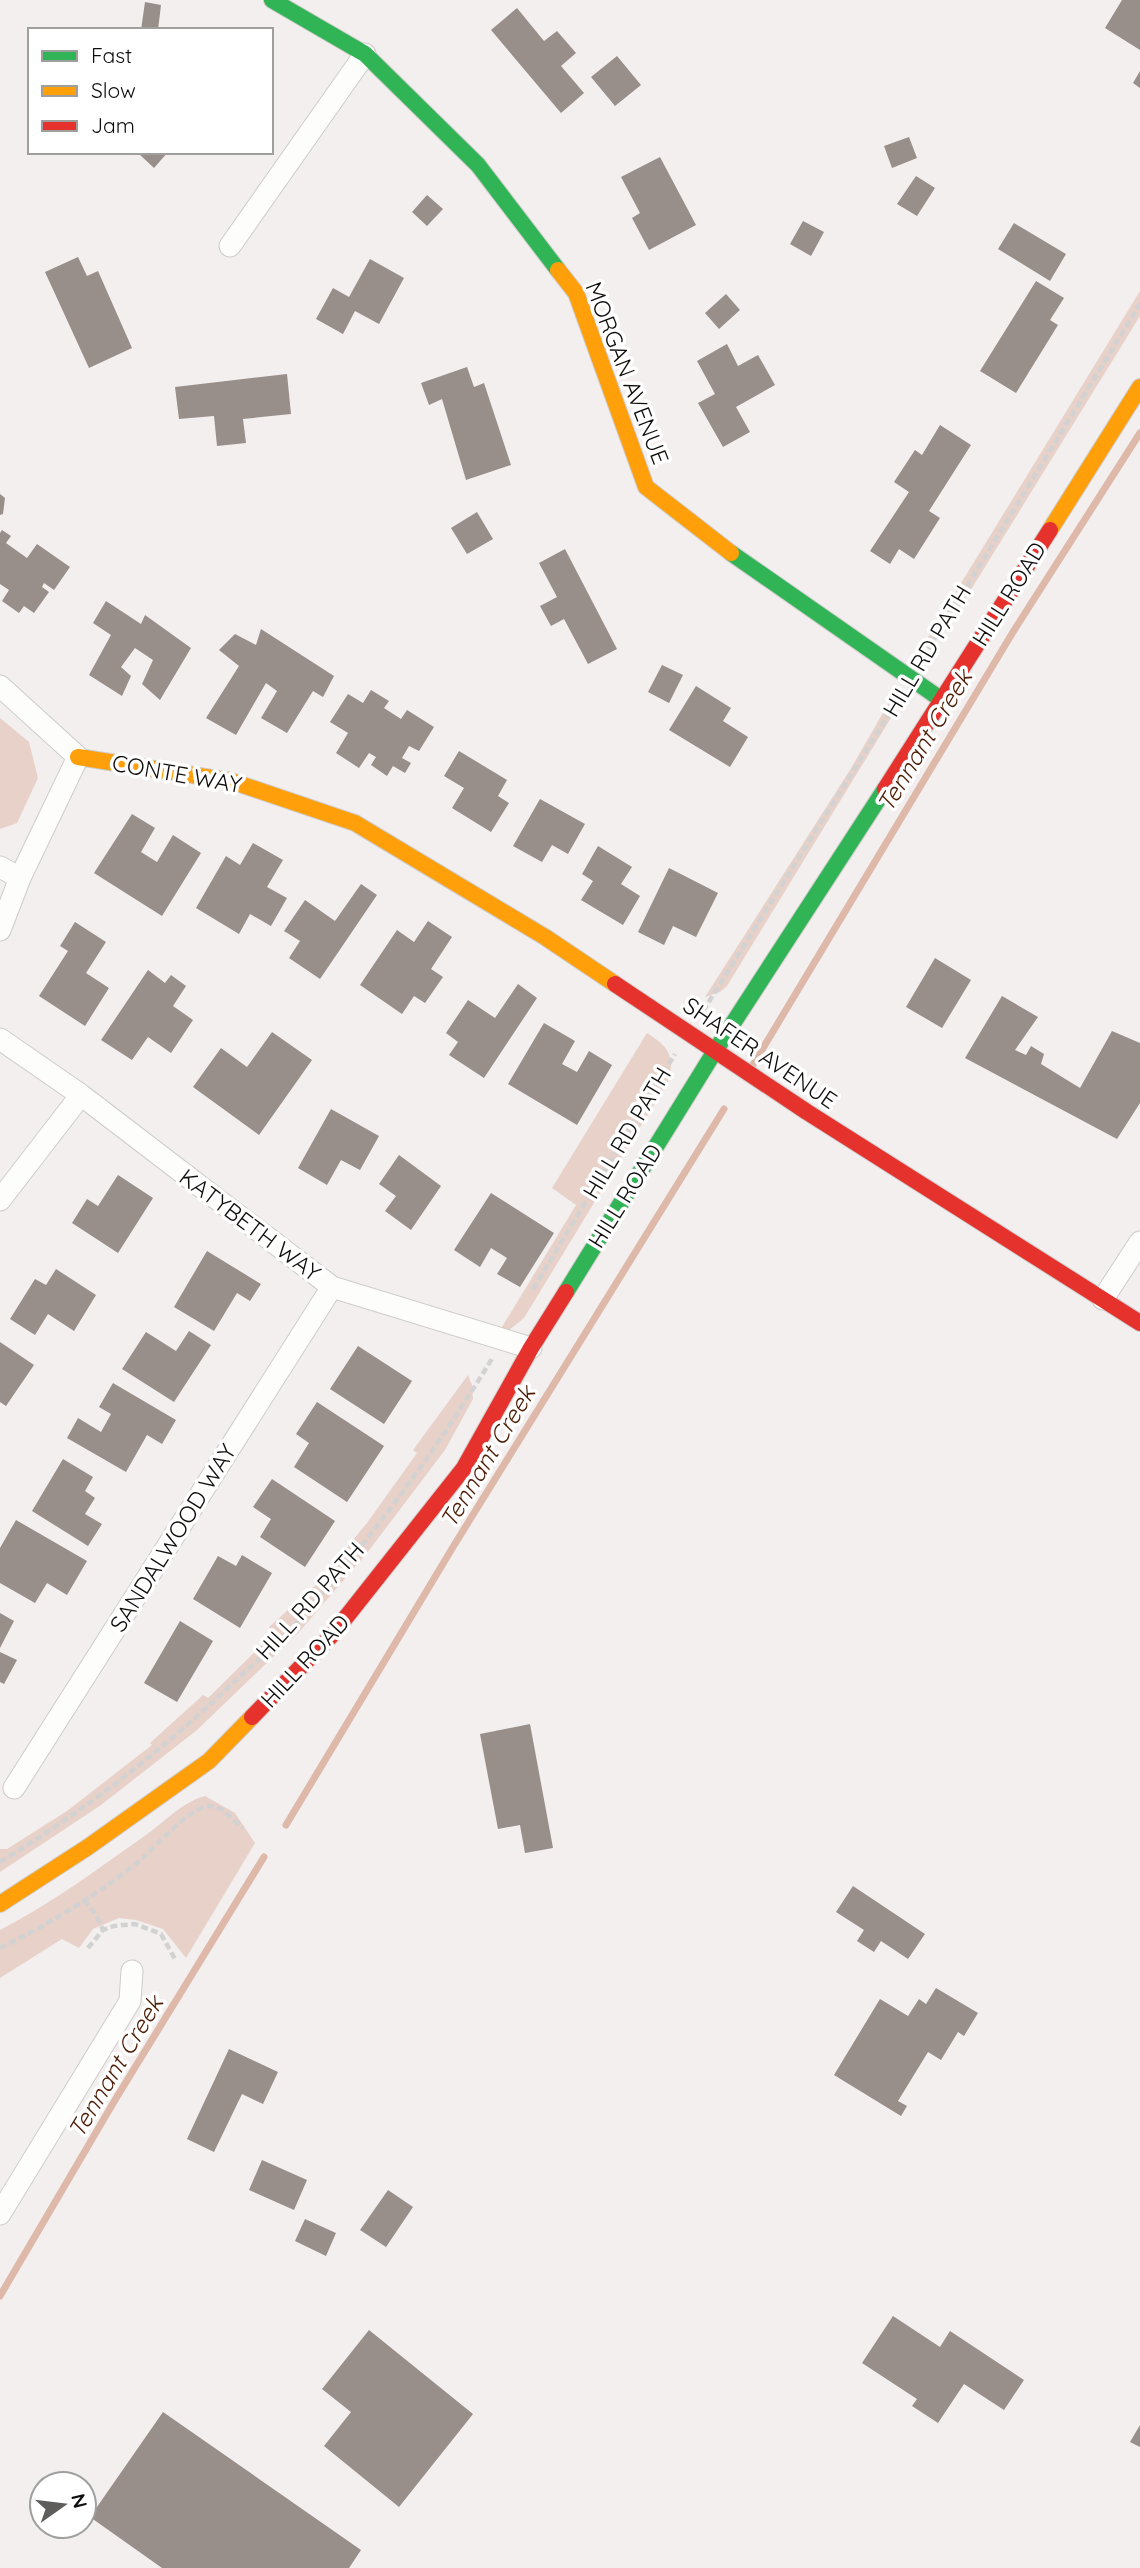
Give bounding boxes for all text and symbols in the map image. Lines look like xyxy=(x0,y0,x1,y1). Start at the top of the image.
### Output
legend xyxy=(28,28,273,154)
text: Fast xyxy=(91,42,132,68)
text: Slow xyxy=(91,77,136,103)
text: Jam xyxy=(91,112,135,138)
street label: MORGAN AVENUE xyxy=(579,278,676,468)
street label: HILL ROAD xyxy=(965,536,1052,651)
street label: HILL RD PATH xyxy=(876,580,977,722)
water label: Tennant Creek xyxy=(870,662,979,817)
street label: CONTE WAY xyxy=(110,748,244,799)
street label: SHAFER AVENUE xyxy=(678,990,843,1115)
street label: HILL RD PATH xyxy=(576,1062,677,1204)
street label: HILL ROAD xyxy=(581,1138,668,1253)
street label: KATYBETH WAY xyxy=(174,1162,327,1287)
water label: Tennant Creek xyxy=(433,1378,542,1533)
street label: SANDALWOOD WAY xyxy=(103,1438,242,1637)
street label: HILL RD PATH xyxy=(249,1536,370,1665)
street label: HILL ROAD xyxy=(254,1608,355,1713)
water label: Tennant Creek xyxy=(61,1988,170,2143)
north arrow xyxy=(28,2470,98,2540)
text: N xyxy=(66,2491,93,2511)

